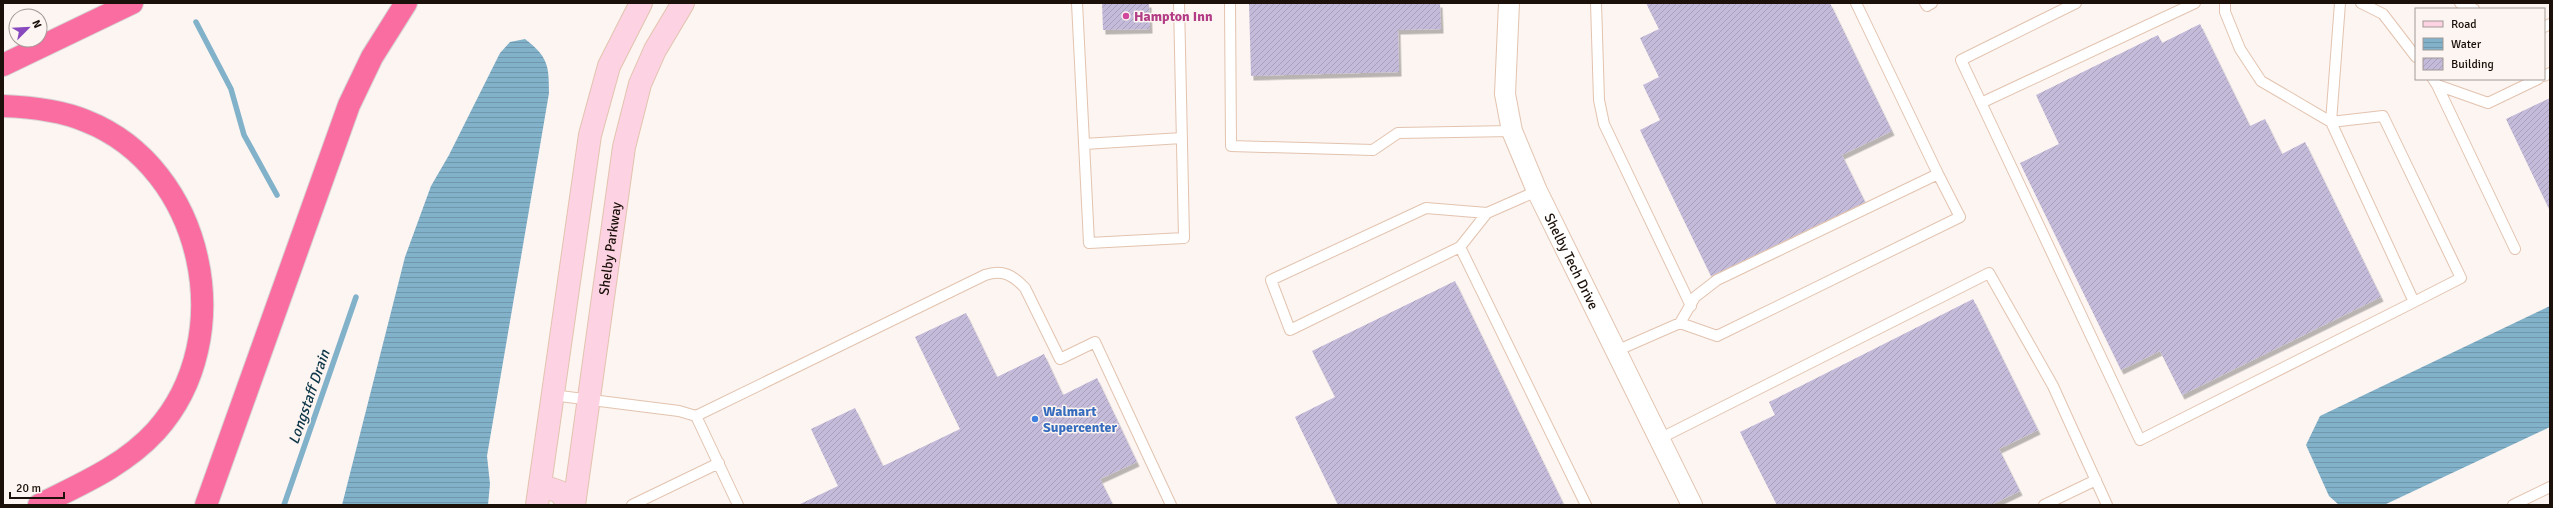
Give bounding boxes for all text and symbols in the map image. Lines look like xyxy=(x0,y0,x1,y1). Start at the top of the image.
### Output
north arrow xyxy=(8,8,48,48)
place label: Hampton Inn xyxy=(1134,8,1213,25)
legend xyxy=(2415,8,2545,80)
marker: Hampton Inn xyxy=(1121,11,1131,21)
text: Road xyxy=(2451,17,2477,32)
text: N xyxy=(29,18,44,30)
text: Water xyxy=(2451,37,2482,52)
text: Building xyxy=(2451,57,2494,72)
street label: Shelby Parkway xyxy=(595,200,625,296)
street label: Shelby Tech Drive xyxy=(1540,211,1602,312)
water label: Longstaff Drain xyxy=(284,347,334,447)
place label: Walmart Supercenter xyxy=(1043,403,1118,436)
marker: Walmart Supercenter xyxy=(1030,414,1040,424)
scale bar xyxy=(10,474,64,500)
text: 20 m xyxy=(16,481,41,496)

